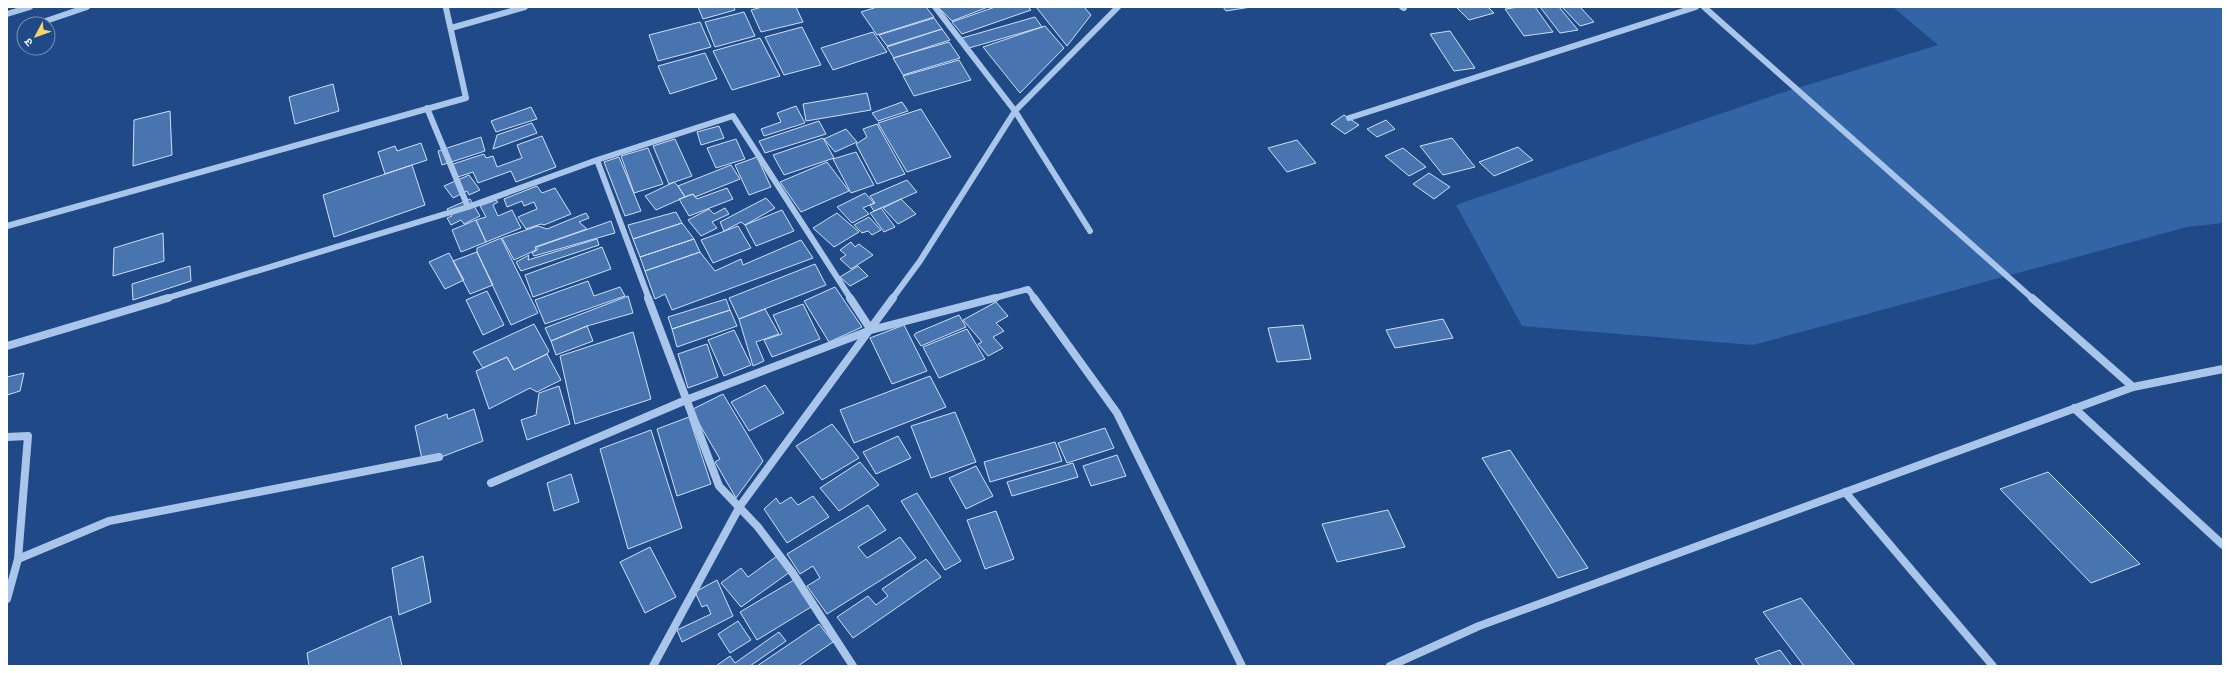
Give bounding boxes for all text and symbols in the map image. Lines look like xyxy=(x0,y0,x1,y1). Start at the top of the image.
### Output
north arrow xyxy=(16,16,56,56)
text: उ xyxy=(21,35,36,50)

